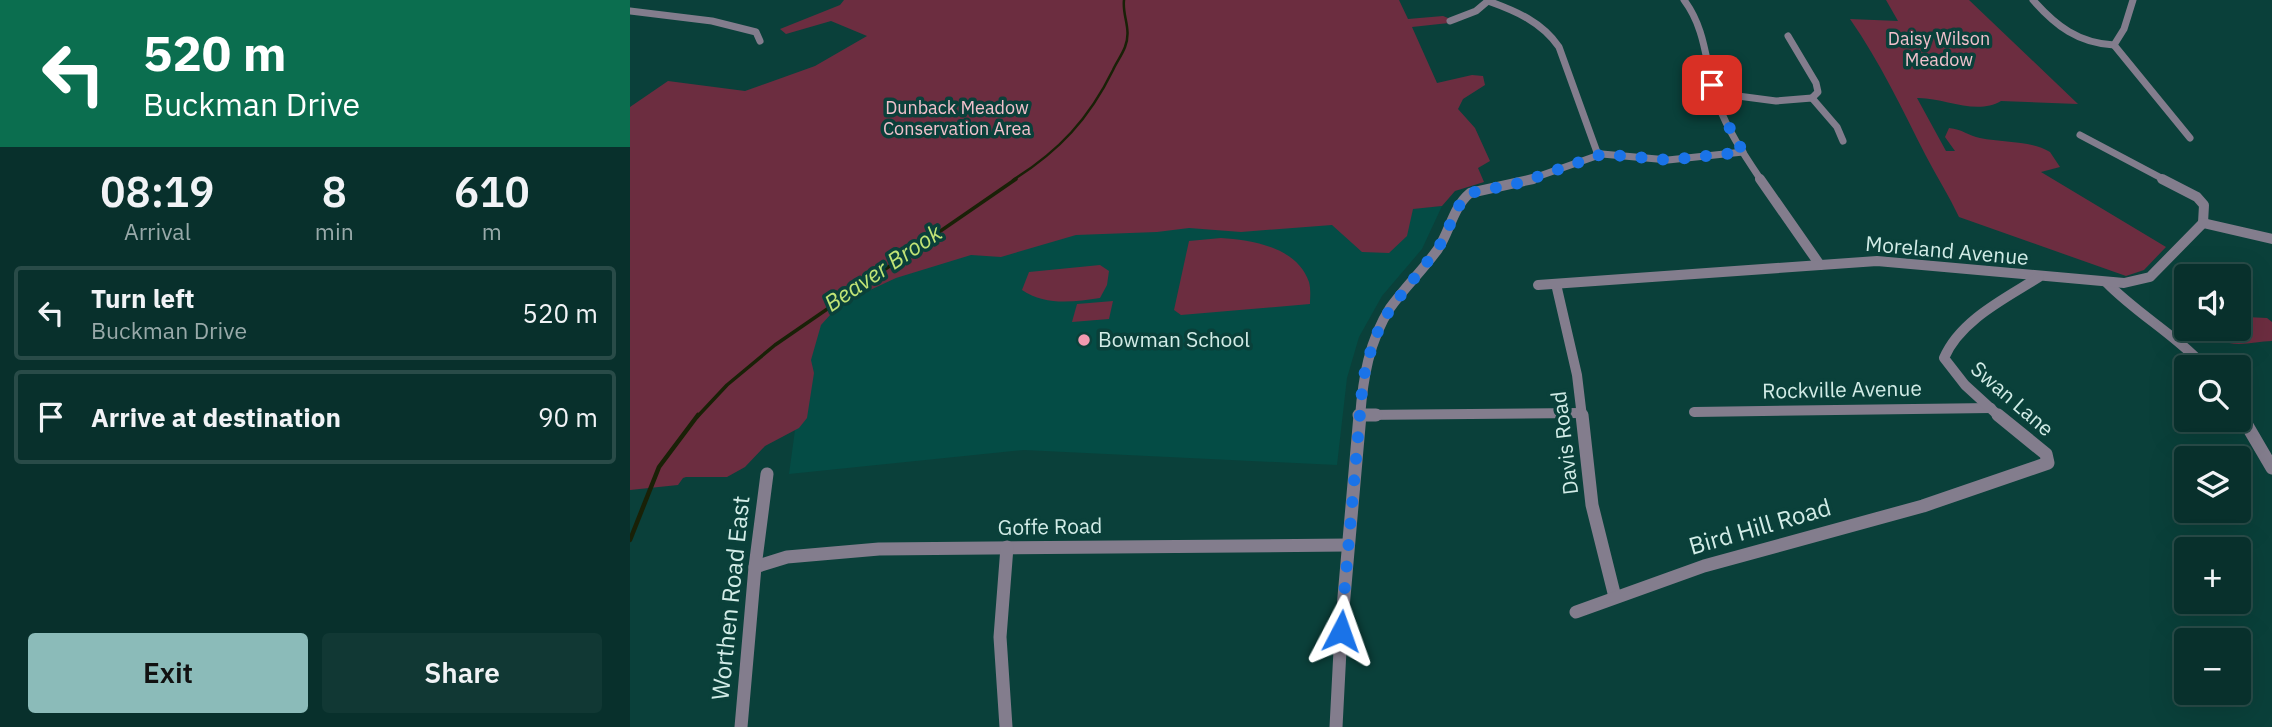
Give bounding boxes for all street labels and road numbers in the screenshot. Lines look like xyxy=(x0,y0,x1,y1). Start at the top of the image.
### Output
street label: Moreland Avenue xyxy=(1864,229,2030,271)
street label: Swan Lane xyxy=(1965,354,2060,442)
street label: Rockville Avenue xyxy=(1762,374,1922,404)
street label: Davis Road xyxy=(1544,390,1584,497)
street label: Bird Hill Road xyxy=(1685,490,1835,562)
street label: Worthen Road East xyxy=(703,494,757,702)
street label: Goffe Road xyxy=(997,511,1102,541)

